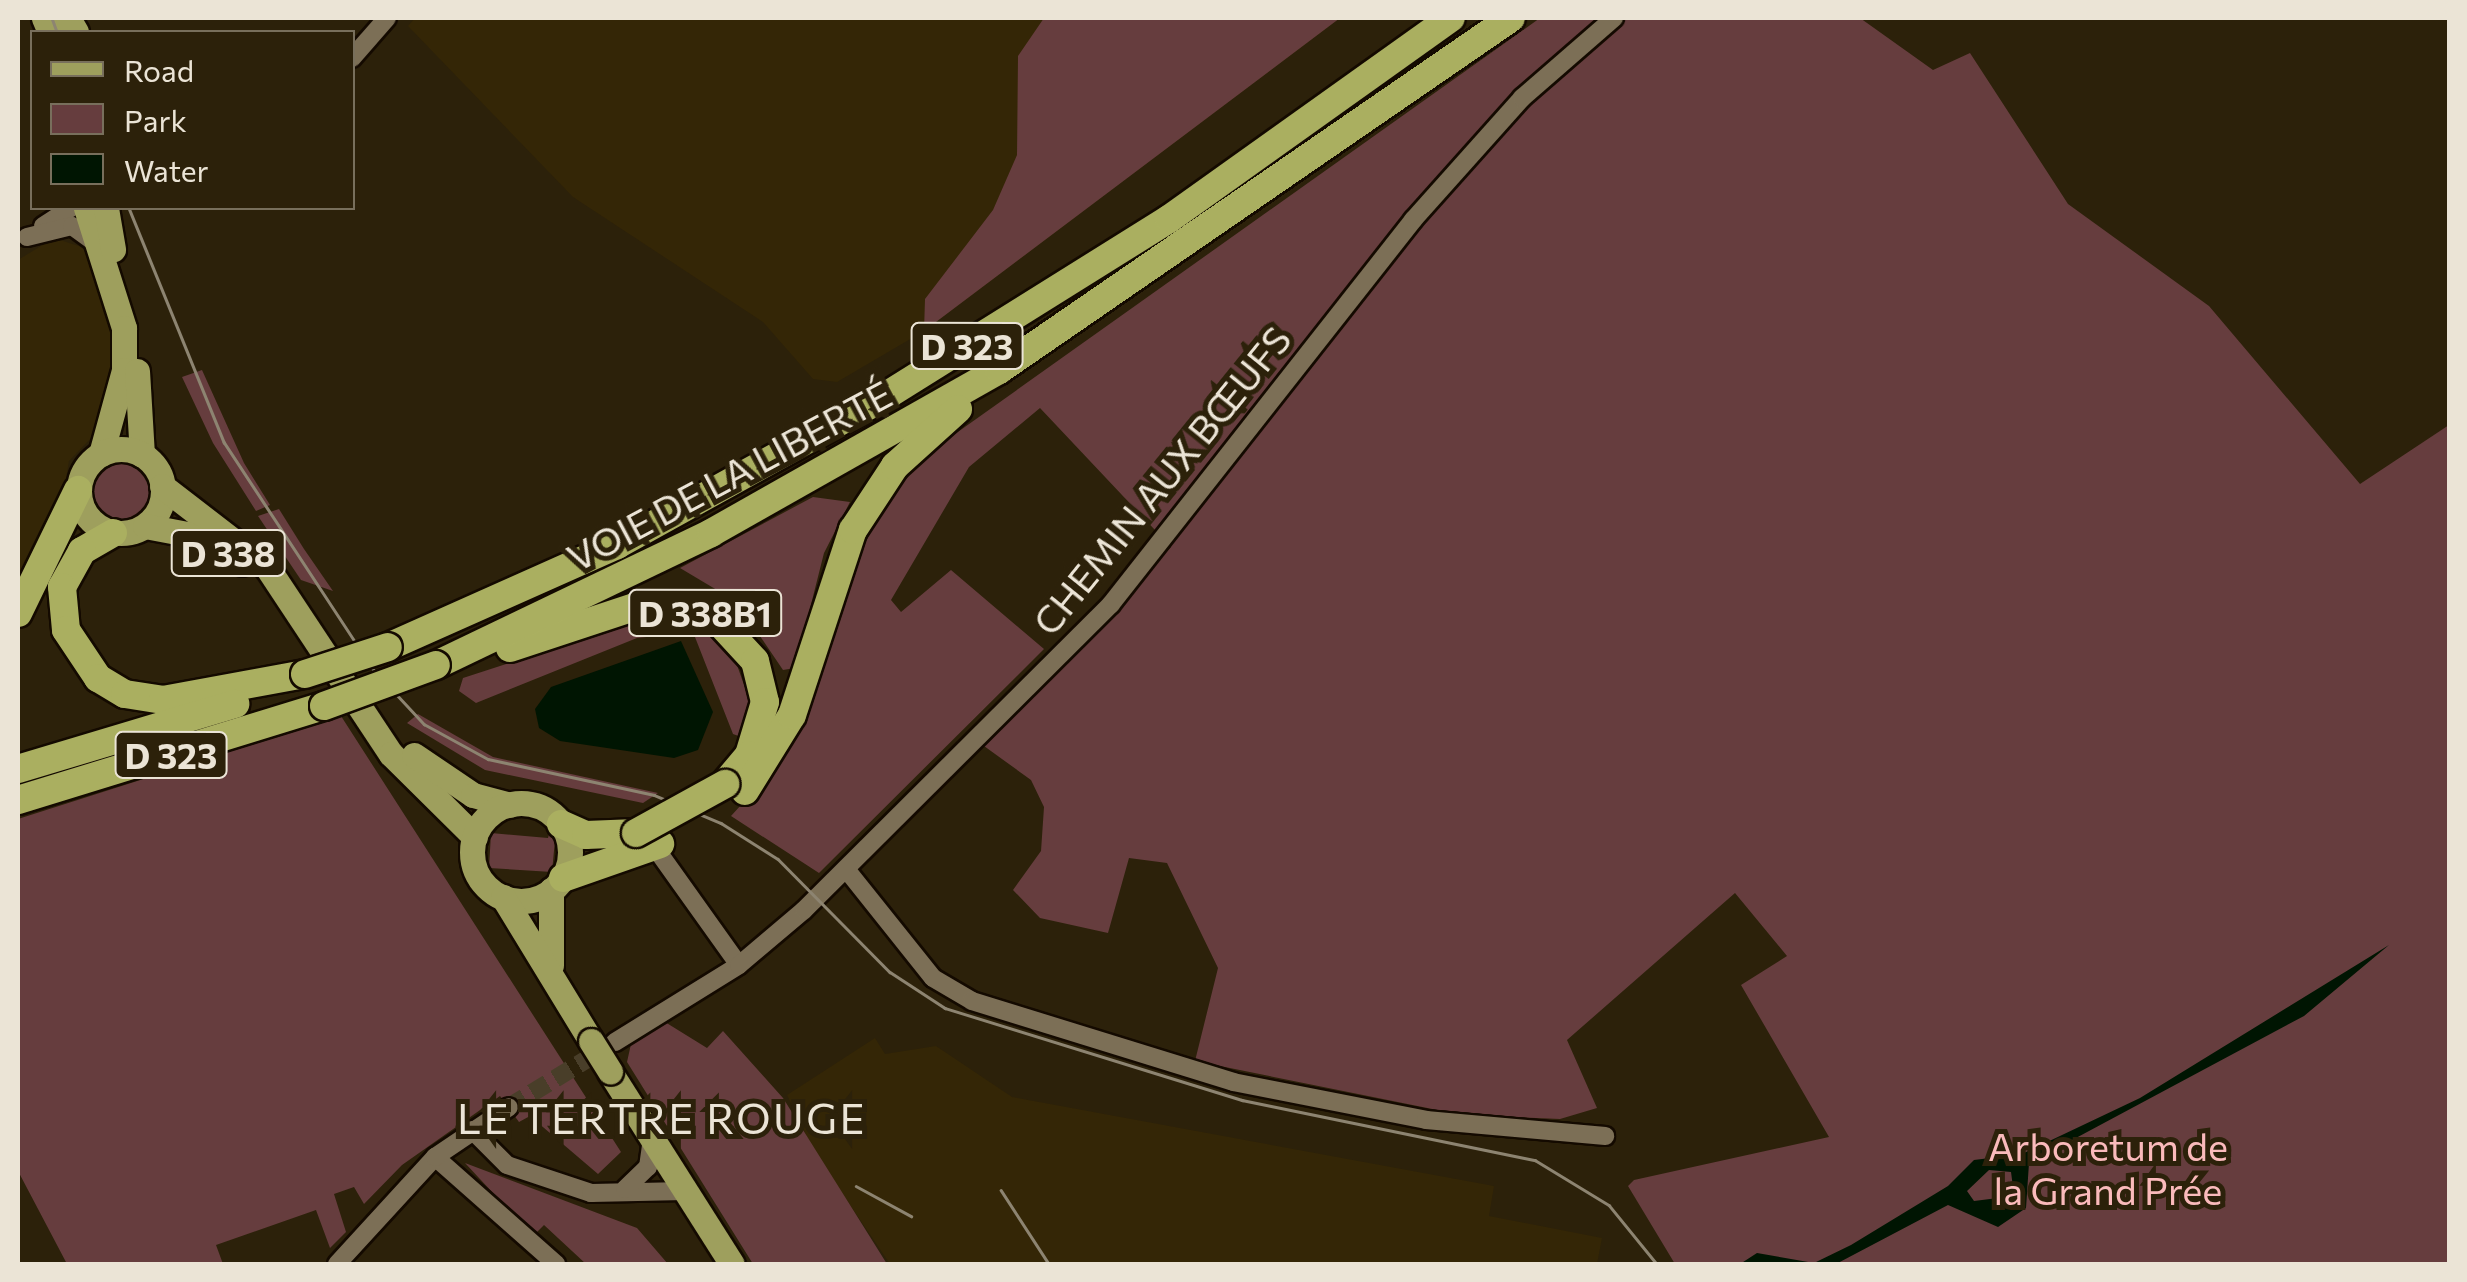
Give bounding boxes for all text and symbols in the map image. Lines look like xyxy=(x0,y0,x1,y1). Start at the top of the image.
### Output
legend xyxy=(30,30,355,210)
text: Road xyxy=(124,51,194,88)
text: Park xyxy=(124,101,187,138)
text: Water xyxy=(124,151,209,188)
road number: D 323 xyxy=(910,316,1024,376)
street label: CHEMIN AUX BŒUFS xyxy=(1023,317,1299,643)
street label: VOIE DE LA LIBERTÉ xyxy=(559,370,899,580)
road number: D 338 xyxy=(170,523,286,583)
road number: D 338B1 xyxy=(628,583,782,643)
road number: D 323 xyxy=(114,725,228,785)
district label: LE TERTRE ROUGE xyxy=(457,1092,867,1142)
park label: Arboretum de la Grand Prée xyxy=(1988,1123,2228,1212)

